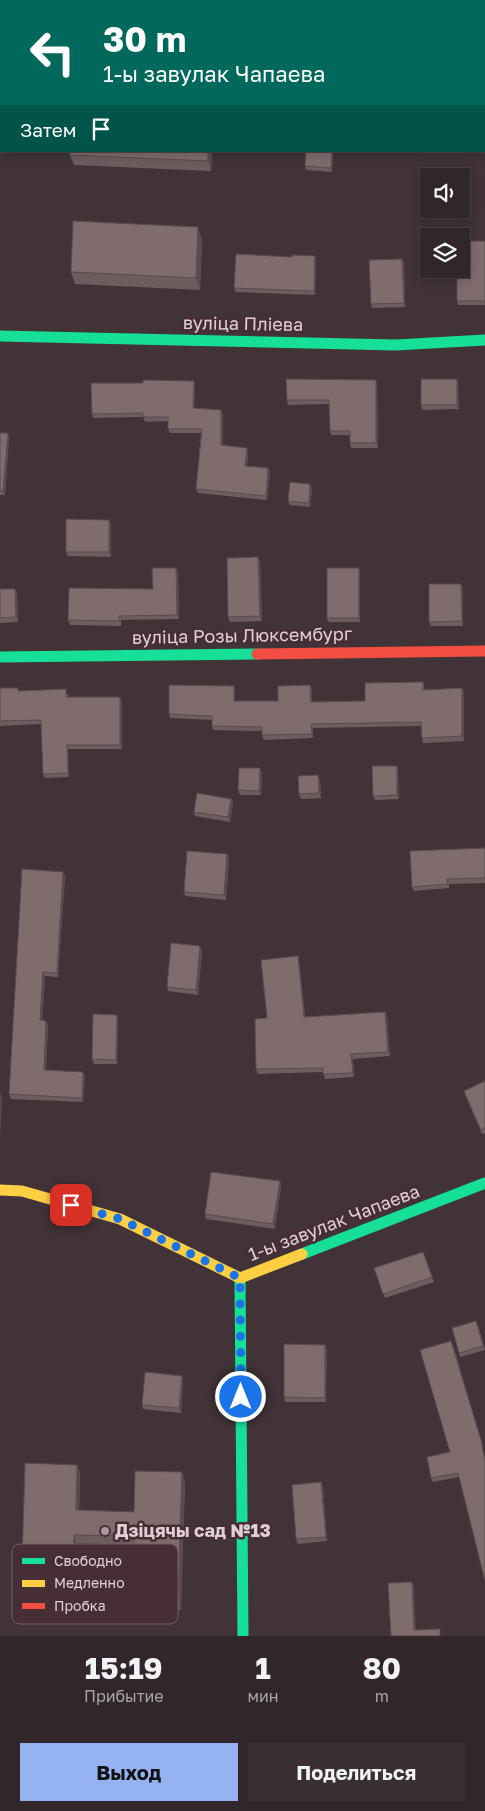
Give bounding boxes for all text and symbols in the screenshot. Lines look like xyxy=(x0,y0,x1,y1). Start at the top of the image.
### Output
text: 30 m xyxy=(103,18,186,60)
icon: left xyxy=(20,20,85,85)
text: 1-ы завулак Чапаева xyxy=(103,60,325,87)
icon: arrive xyxy=(87,115,115,143)
text: Затем xyxy=(20,118,77,141)
map controls xyxy=(420,168,470,278)
button: sound xyxy=(420,168,470,218)
button: layers xyxy=(420,228,470,278)
street label: вуліца Пліева xyxy=(183,311,303,335)
street label: вуліца Розы Люксембург xyxy=(132,622,352,648)
street label: 1-ы завулак Чапаева xyxy=(245,1179,422,1265)
pin xyxy=(50,1184,92,1226)
icon: arrive xyxy=(57,1191,85,1219)
position arrow xyxy=(214,1370,266,1422)
place label: Дзіцячы сад №13 xyxy=(115,1519,271,1541)
marker: Дзіцячы сад №13 xyxy=(99,1525,111,1537)
legend xyxy=(12,1544,178,1624)
text: Свободно xyxy=(54,1552,122,1569)
text: Медленно xyxy=(54,1574,125,1591)
text: Пробка xyxy=(54,1597,106,1614)
text: 15:19 xyxy=(85,1650,163,1686)
text: 1 xyxy=(255,1650,271,1686)
text: 80 xyxy=(362,1650,401,1686)
text: Прибытие xyxy=(84,1686,164,1706)
text: мин xyxy=(247,1686,279,1706)
text: m xyxy=(375,1686,389,1706)
button: Выход xyxy=(20,1743,238,1801)
button: Поделиться xyxy=(248,1743,465,1801)

